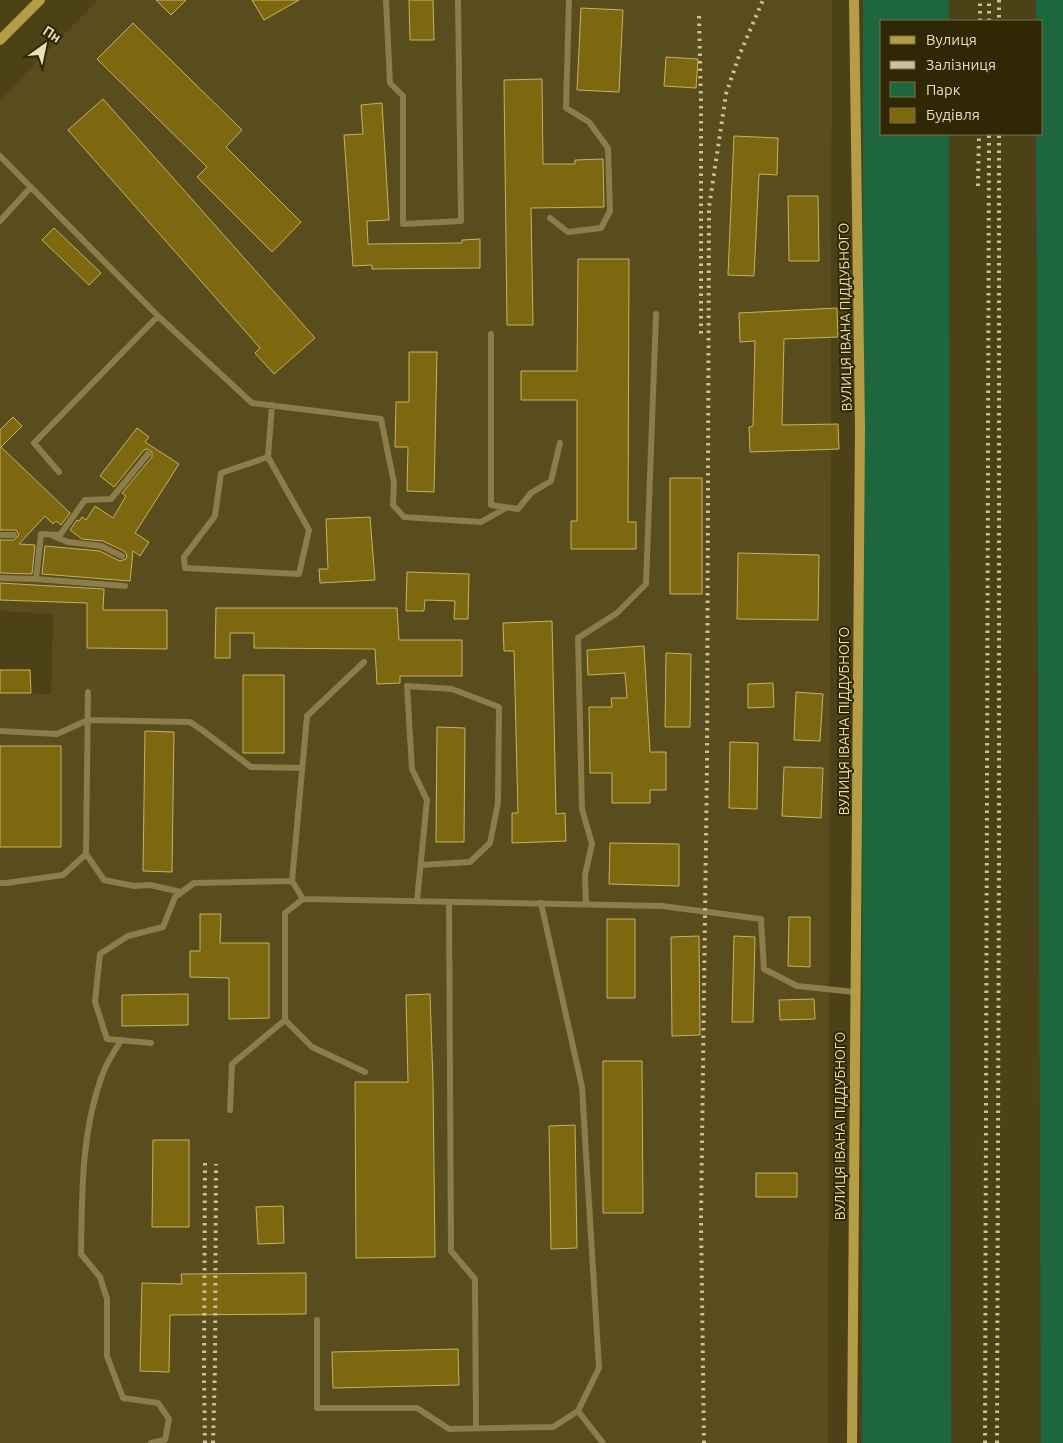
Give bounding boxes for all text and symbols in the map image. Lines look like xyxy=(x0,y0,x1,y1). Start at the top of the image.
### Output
north arrow xyxy=(20,20,70,70)
legend xyxy=(880,20,1043,135)
text: Пн xyxy=(40,22,64,46)
text: Вулиця xyxy=(926,31,977,48)
text: Залізниця xyxy=(926,56,996,73)
text: Парк xyxy=(926,81,961,98)
text: Будівля xyxy=(926,106,980,123)
street label: ВУЛИЦЯ ІВАНА ПІДДУБНОГО xyxy=(835,222,855,411)
street label: ВУЛИЦЯ ІВАНА ПІДДУБНОГО xyxy=(836,627,852,815)
street label: ВУЛИЦЯ ІВАНА ПІДДУБНОГО xyxy=(832,1032,848,1220)

